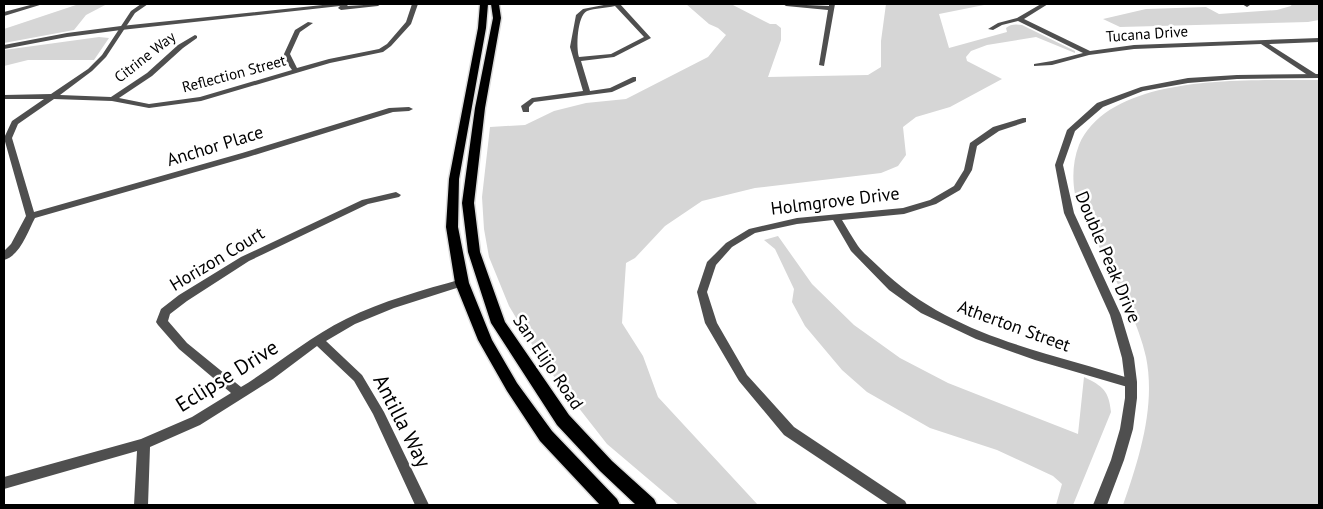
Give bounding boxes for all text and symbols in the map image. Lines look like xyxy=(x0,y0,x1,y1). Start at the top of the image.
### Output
street label: Tucana Drive xyxy=(1105,21,1189,46)
street label: Citrine Way xyxy=(110,27,179,86)
street label: Reflection Street xyxy=(180,51,288,96)
street label: Anchor Place xyxy=(164,120,266,171)
street label: Holmgrove Drive xyxy=(769,181,901,220)
street label: Double Peak Drive xyxy=(1070,188,1147,326)
street label: Horizon Court xyxy=(165,221,268,296)
street label: Atherton Street xyxy=(955,295,1074,357)
street label: San Elijo Road xyxy=(508,310,589,414)
street label: Eclipse Drive xyxy=(170,333,283,418)
street label: Antilla Way xyxy=(367,370,438,472)

